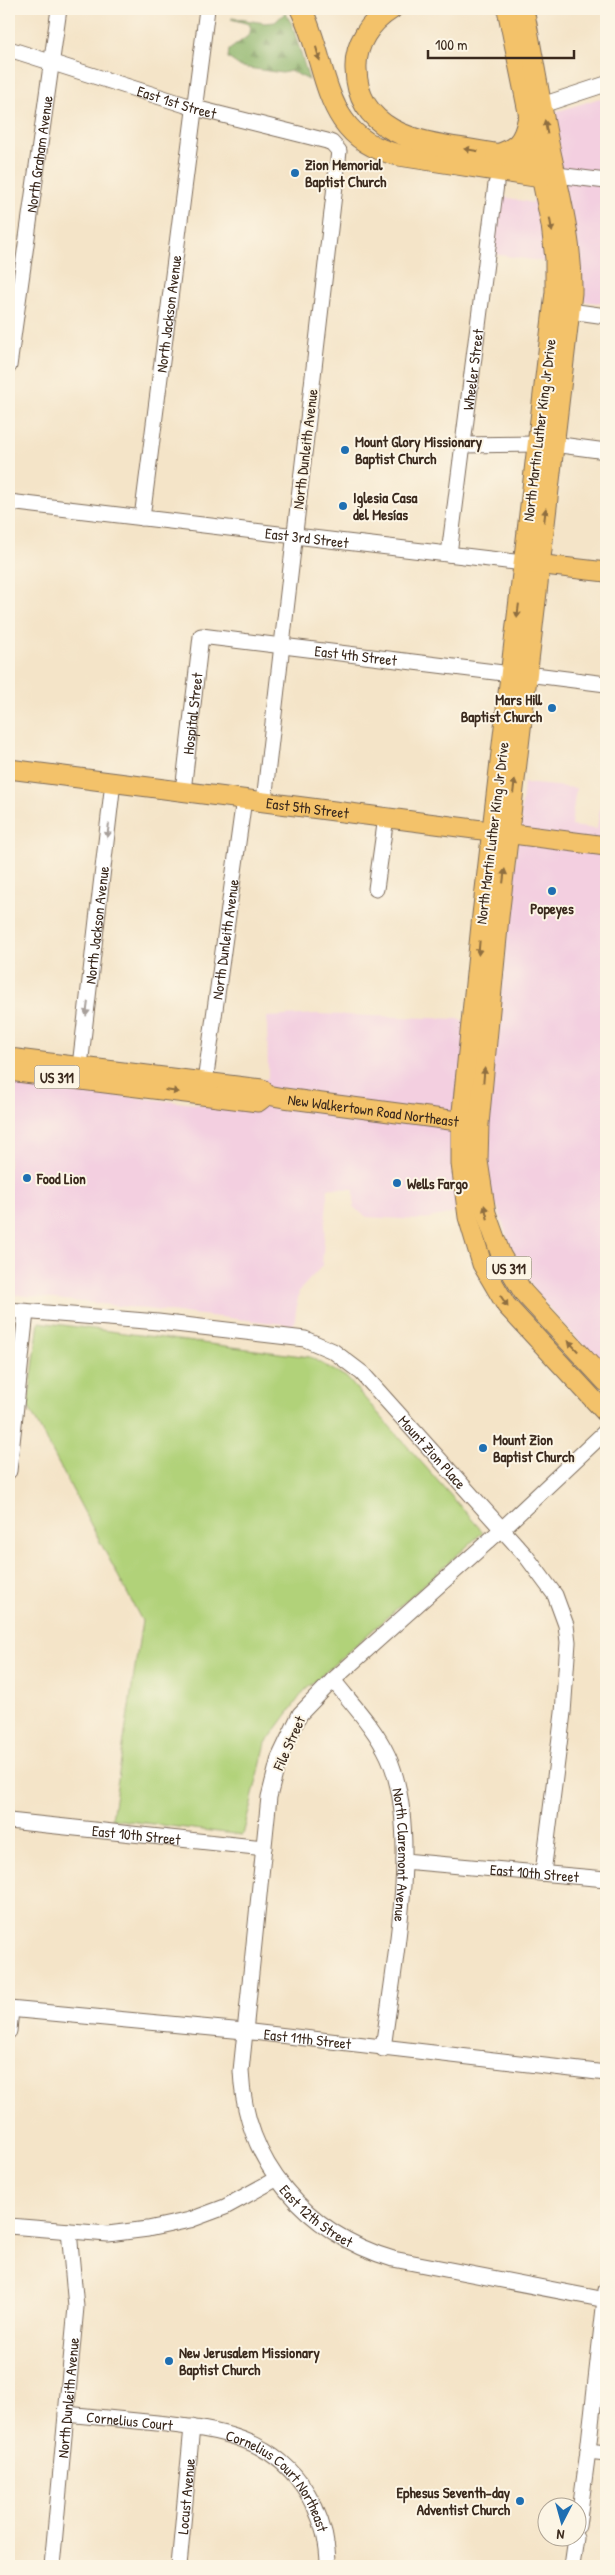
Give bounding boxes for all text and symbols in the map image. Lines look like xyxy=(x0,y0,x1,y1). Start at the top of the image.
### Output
scale bar xyxy=(428,28,574,60)
text: 100 m xyxy=(435,34,468,55)
one-way arrow xyxy=(314,47,322,62)
street label: East 1st Street xyxy=(135,80,219,124)
street label: North Graham Avenue xyxy=(20,94,57,214)
one-way arrow xyxy=(542,119,550,135)
one-way arrow xyxy=(463,146,479,154)
place label: Zion Memorial Baptist Church xyxy=(305,154,387,193)
marker: Zion Memorial Baptist Church xyxy=(289,167,301,179)
one-way arrow xyxy=(547,217,555,233)
street label: North Jackson Avenue xyxy=(150,254,186,374)
street label: Wheeler Street xyxy=(457,327,488,411)
street label: North Martin Luther King Jr Drive xyxy=(517,338,561,522)
street label: North Dunleith Avenue xyxy=(287,388,323,510)
place label: Mount Glory Missionary Baptist Church xyxy=(355,431,483,470)
marker: Mount Glory Missionary Baptist Church xyxy=(339,444,351,456)
place label: Iglesia Casa del Mesías xyxy=(353,487,418,525)
marker: Iglesia Casa del Mesías xyxy=(337,500,349,512)
one-way arrow xyxy=(541,507,549,523)
street label: East 3rd Street xyxy=(264,522,351,553)
one-way arrow xyxy=(514,603,522,619)
street label: East 4th Street xyxy=(314,640,399,671)
street label: Hospital Street xyxy=(177,671,207,756)
place label: Mars Hill Baptist Church xyxy=(461,689,543,728)
marker: Mars Hill Baptist Church xyxy=(546,702,558,714)
street label: North Martin Luther King Jr Drive xyxy=(470,741,514,925)
one-way arrow xyxy=(510,778,518,794)
street label: East 5th Street xyxy=(265,792,351,823)
one-way arrow xyxy=(104,823,112,839)
street label: North Jackson Avenue xyxy=(79,865,114,985)
one-way arrow xyxy=(500,867,508,883)
street label: North Dunleith Avenue xyxy=(206,878,243,1001)
marker: Popeyes xyxy=(546,885,558,897)
place label: Popeyes xyxy=(530,898,574,920)
one-way arrow xyxy=(475,941,483,957)
one-way arrow xyxy=(83,1002,91,1018)
road number: US 311 xyxy=(34,1066,80,1088)
one-way arrow xyxy=(480,1067,488,1083)
one-way arrow xyxy=(164,1088,180,1096)
street label: New Walkertown Road Northeast xyxy=(287,1088,461,1132)
place label: Food Lion xyxy=(36,1168,86,1189)
marker: Food Lion xyxy=(21,1172,33,1184)
place label: Wells Fargo xyxy=(407,1173,468,1195)
marker: Wells Fargo xyxy=(391,1177,403,1189)
one-way arrow xyxy=(482,1204,490,1219)
road number: US 311 xyxy=(486,1256,532,1280)
one-way arrow xyxy=(499,1294,509,1308)
one-way arrow xyxy=(567,1341,579,1353)
street label: Mount Zion Place xyxy=(394,1410,471,1493)
place label: Mount Zion Baptist Church xyxy=(493,1429,575,1468)
marker: Mount Zion Baptist Church xyxy=(477,1442,489,1454)
street label: File Street xyxy=(267,1712,311,1774)
street label: North Claremont Avenue xyxy=(388,1786,415,1923)
street label: East 10th Street xyxy=(91,1819,182,1850)
street label: East 10th Street xyxy=(489,1858,581,1887)
street label: East 11th Street xyxy=(263,2023,353,2054)
street label: East 12th Street xyxy=(275,2180,358,2252)
street label: North Dunleith Avenue xyxy=(52,2336,84,2459)
place label: New Jerusalem Missionary Baptist Church xyxy=(179,2342,321,2381)
marker: New Jerusalem Missionary Baptist Church xyxy=(163,2355,175,2367)
street label: Cornelius Court xyxy=(85,2406,175,2435)
street label: Cornelius Court Northeast xyxy=(224,2424,334,2535)
street label: Locust Avenue xyxy=(172,2457,200,2535)
place label: Ephesus Seventh-day Adventist Church xyxy=(396,2482,511,2520)
marker: Ephesus Seventh-day Adventist Church xyxy=(514,2495,526,2507)
north arrow xyxy=(538,2498,588,2548)
text: N xyxy=(555,2526,565,2545)

